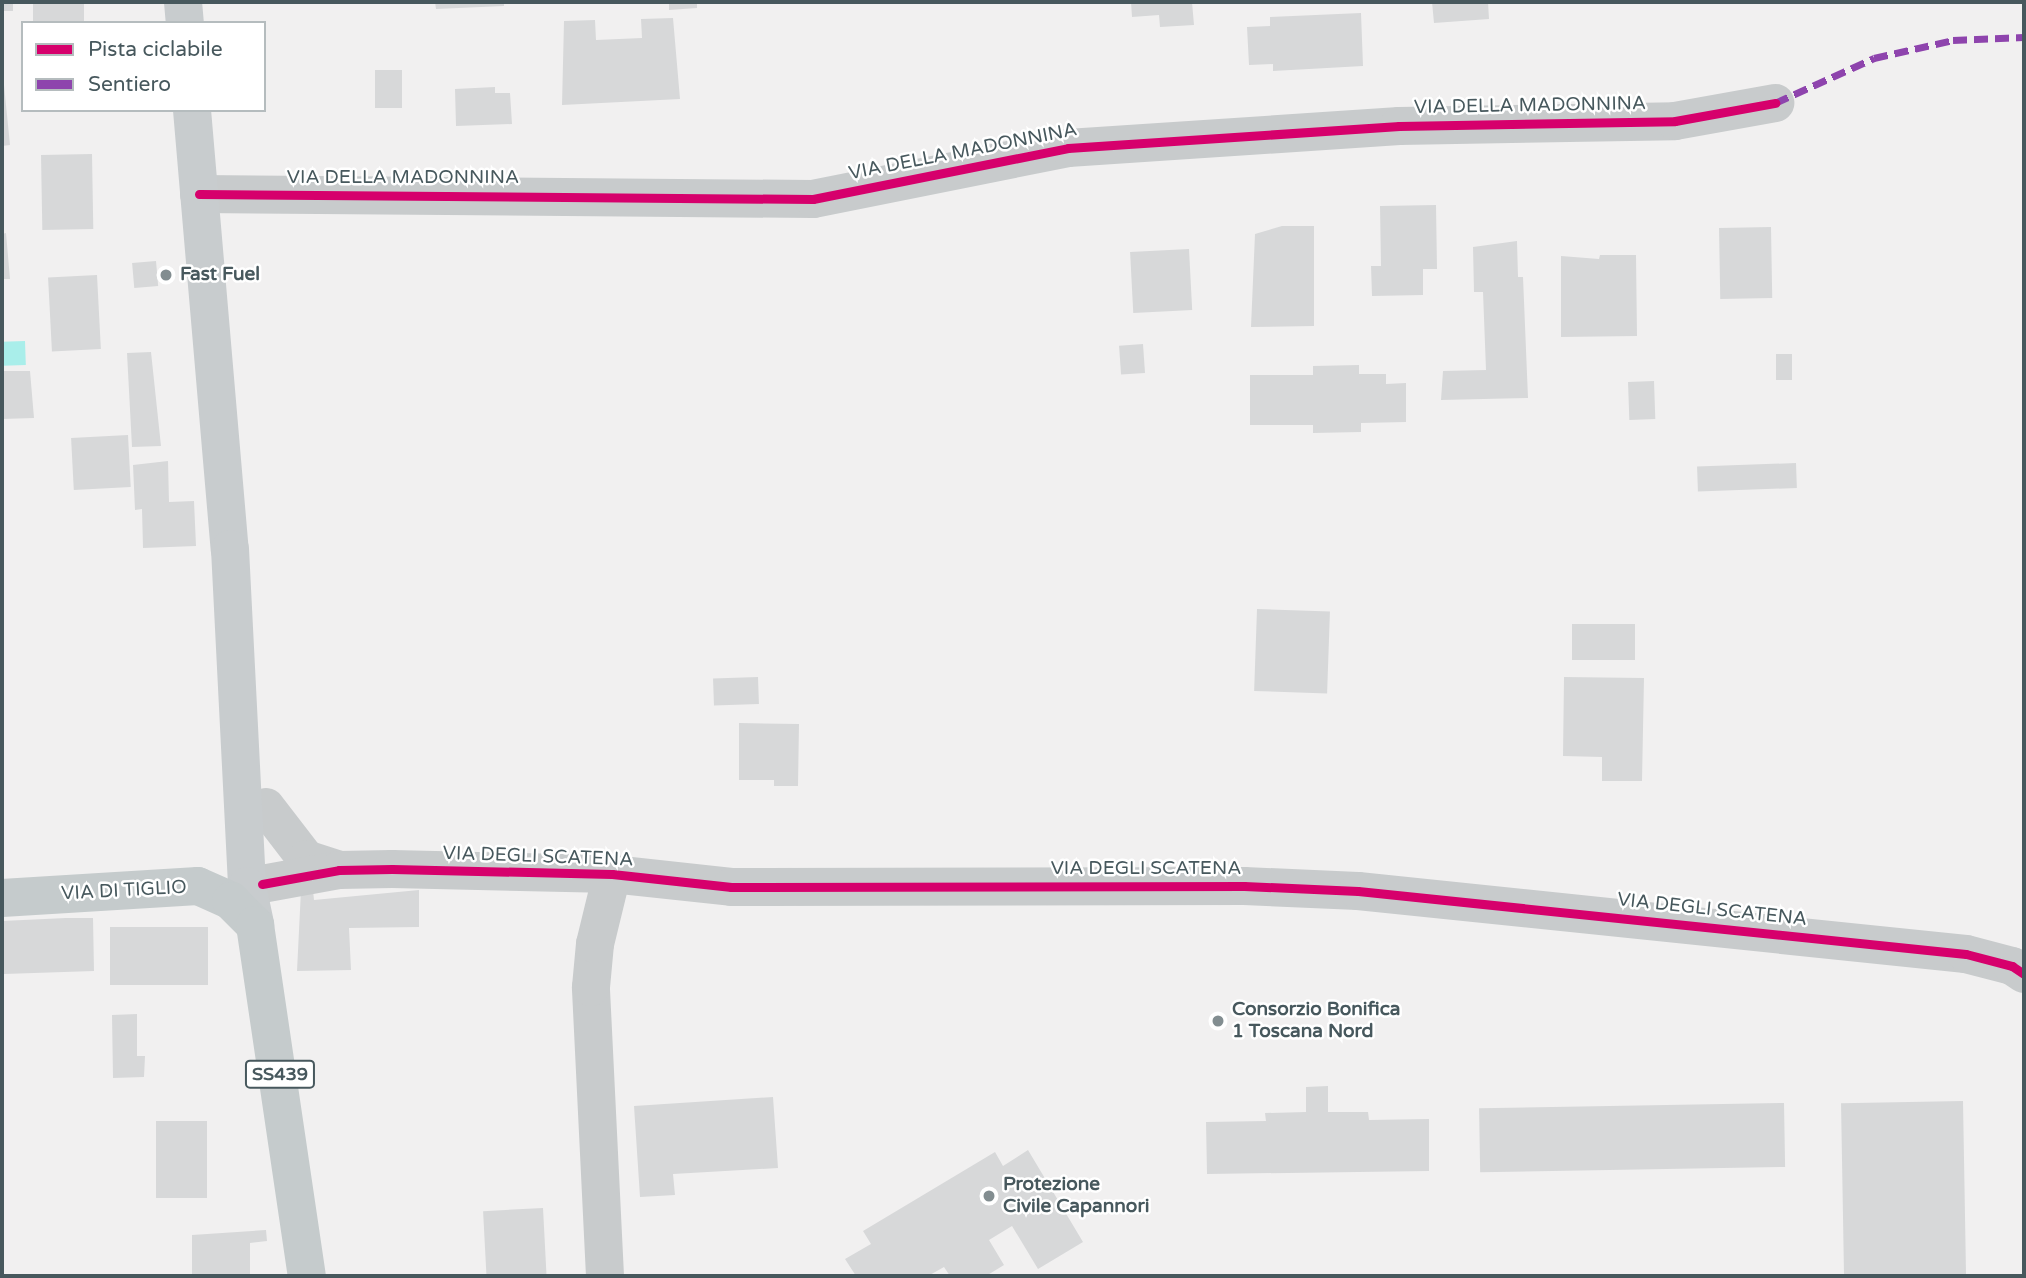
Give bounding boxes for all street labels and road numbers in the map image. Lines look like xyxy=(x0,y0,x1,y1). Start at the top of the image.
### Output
street label: VIA DELLA MADONNINA xyxy=(1414,93,1646,119)
street label: VIA DELLA MADONNINA xyxy=(847,119,1079,185)
street label: VIA DELLA MADONNINA xyxy=(287,167,519,189)
street label: VIA DEGLI SCATENA xyxy=(442,842,634,872)
street label: VIA DEGLI SCATENA xyxy=(1051,858,1241,880)
street label: VIA DI TIGLIO xyxy=(61,876,187,906)
street label: VIA DEGLI SCATENA xyxy=(1616,889,1808,931)
road number: SS439 xyxy=(243,1059,317,1088)

